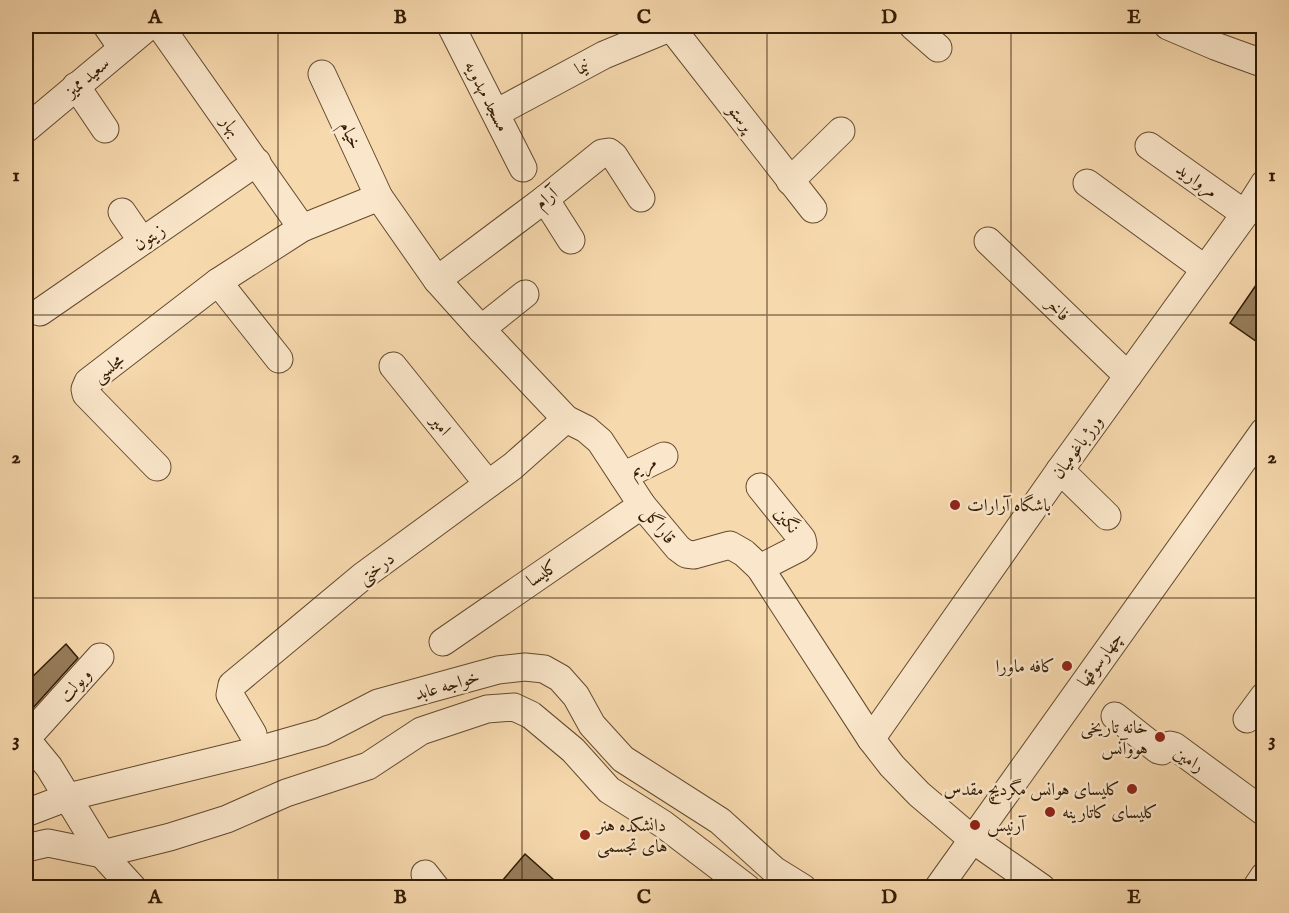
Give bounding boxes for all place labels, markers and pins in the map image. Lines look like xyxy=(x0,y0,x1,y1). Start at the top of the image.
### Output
place label: باشگاه آرارات xyxy=(967,493,1051,518)
marker: باشگاه آرارات xyxy=(948,498,962,512)
place label: کافه ماورا xyxy=(996,656,1055,679)
marker: کافه ماورا xyxy=(1060,659,1074,673)
place label: خانه تاریخی هووآنس xyxy=(1080,717,1148,761)
marker: خانه تاریخی هووآنس xyxy=(1153,730,1167,744)
place label: کلیسای هوانس مگردیچ مقدس xyxy=(943,778,1120,805)
marker: کلیسای هوانس مگردیچ مقدس xyxy=(1125,782,1139,796)
place label: کلیسای کاتارینه xyxy=(1062,802,1158,825)
marker: کلیسای کاتارینه xyxy=(1043,805,1057,819)
place label: دانشکده هنر های تجسمی xyxy=(595,815,668,859)
place label: آرنیس xyxy=(987,815,1027,838)
marker: آرنیس xyxy=(968,818,982,832)
marker: دانشکده هنر های تجسمی xyxy=(578,828,592,842)

